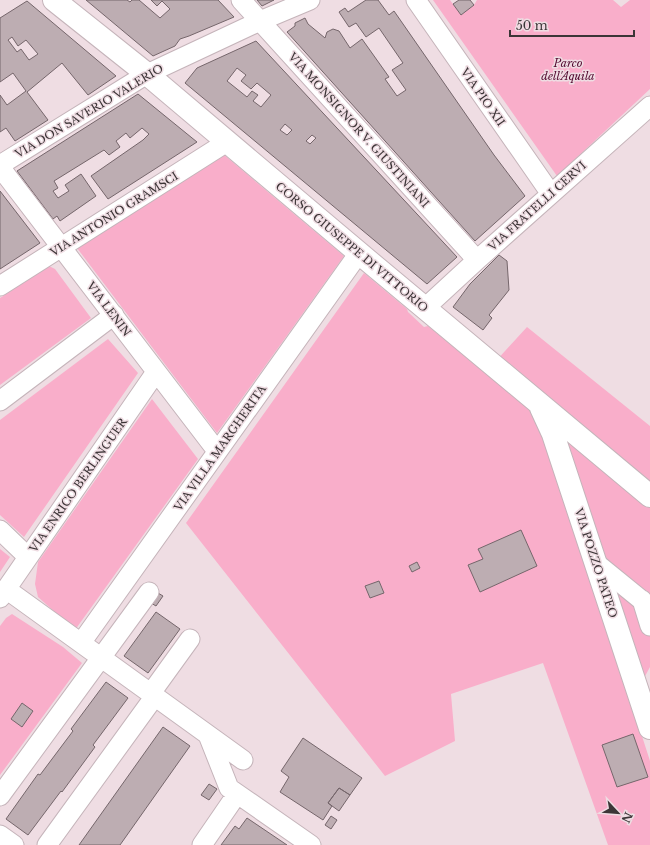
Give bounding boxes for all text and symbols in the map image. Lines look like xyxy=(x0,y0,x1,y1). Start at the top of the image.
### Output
scale bar xyxy=(510,12,634,38)
text: 50 m xyxy=(516,18,548,33)
street label: VIA MONSIGNOR V. GIUSTINIANI xyxy=(285,49,433,211)
park label: Parco dell'Aquila xyxy=(541,56,595,83)
street label: VIA DON SAVERIO VALERIO xyxy=(11,61,166,161)
street label: VIA PIO XII xyxy=(457,64,508,129)
street label: VIA FRATELLI CERVI xyxy=(484,158,589,254)
street label: VIA ANTONIO GRAMSCI xyxy=(46,169,181,260)
street label: CORSO GIUSEPPE DI VITTORIO xyxy=(273,179,431,315)
street label: VIA LENIN xyxy=(83,278,134,339)
street label: VIA VILLA MARGHERITA xyxy=(170,382,269,515)
street label: VIA ENRICO BERLINGUER xyxy=(26,415,130,556)
street label: VIA POZZO PATEO xyxy=(571,505,620,620)
north arrow xyxy=(598,793,638,833)
text: N xyxy=(618,810,636,826)

